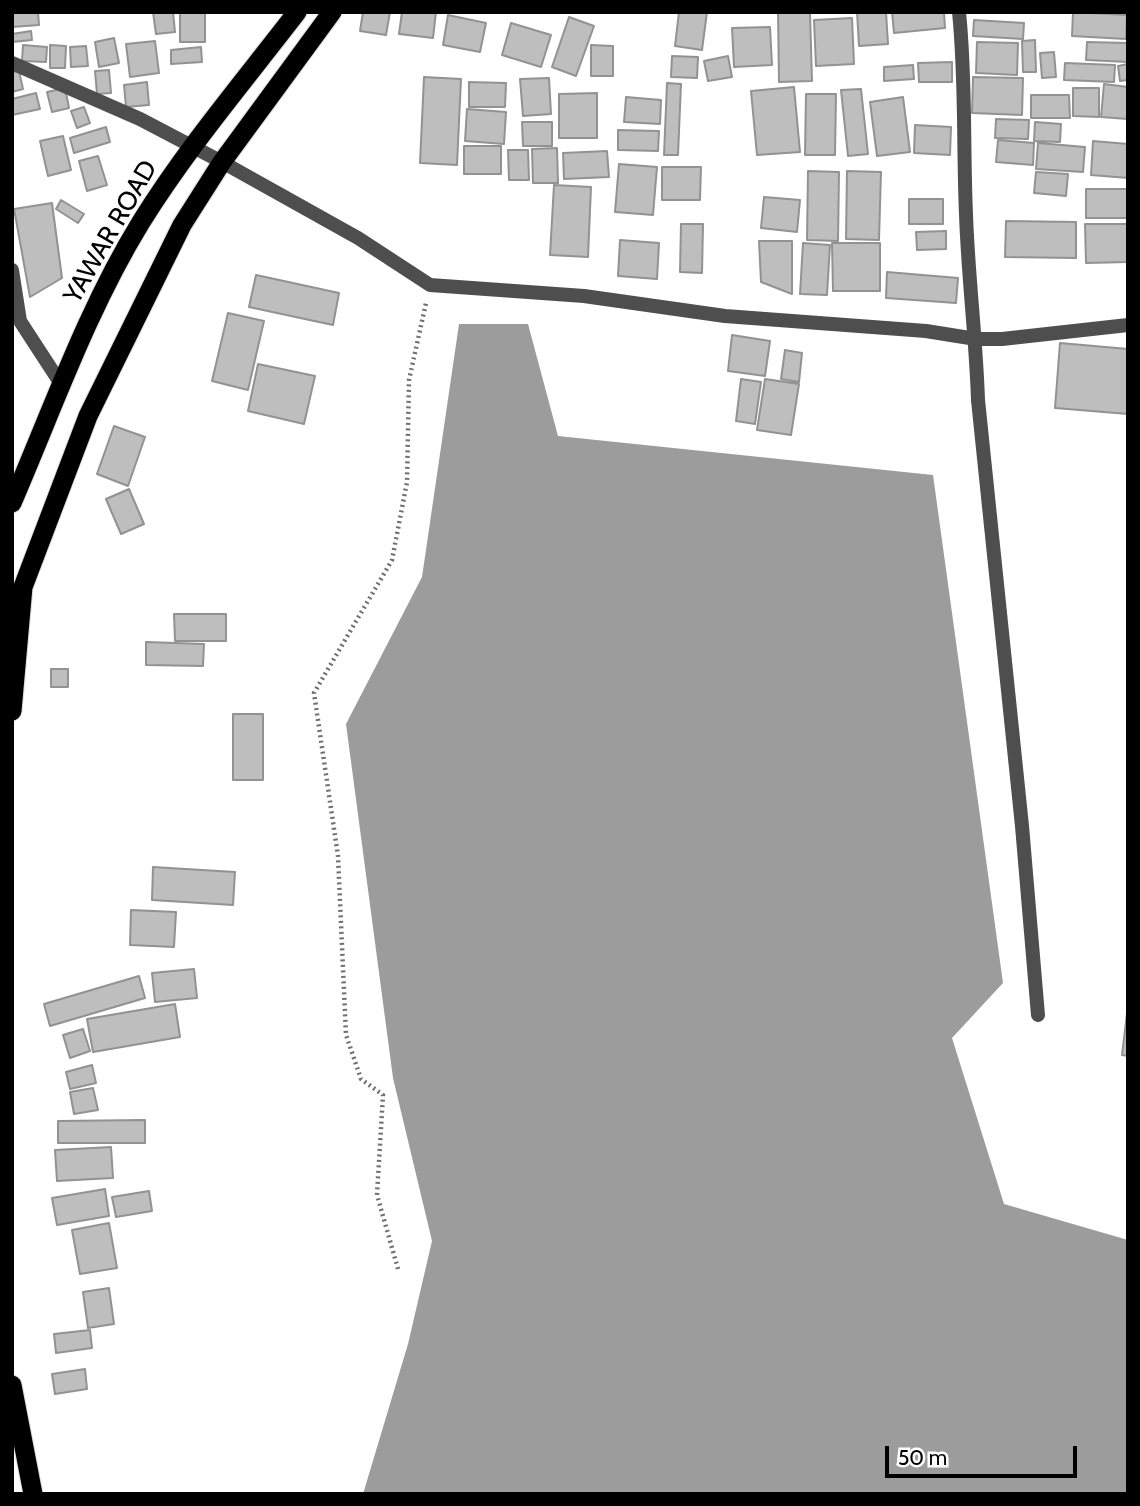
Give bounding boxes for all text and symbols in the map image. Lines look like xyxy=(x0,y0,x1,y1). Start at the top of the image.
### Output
street label: YAWAR ROAD xyxy=(58,155,164,309)
scale bar xyxy=(888,1432,1080,1476)
text: 50 m xyxy=(898,1445,947,1470)

